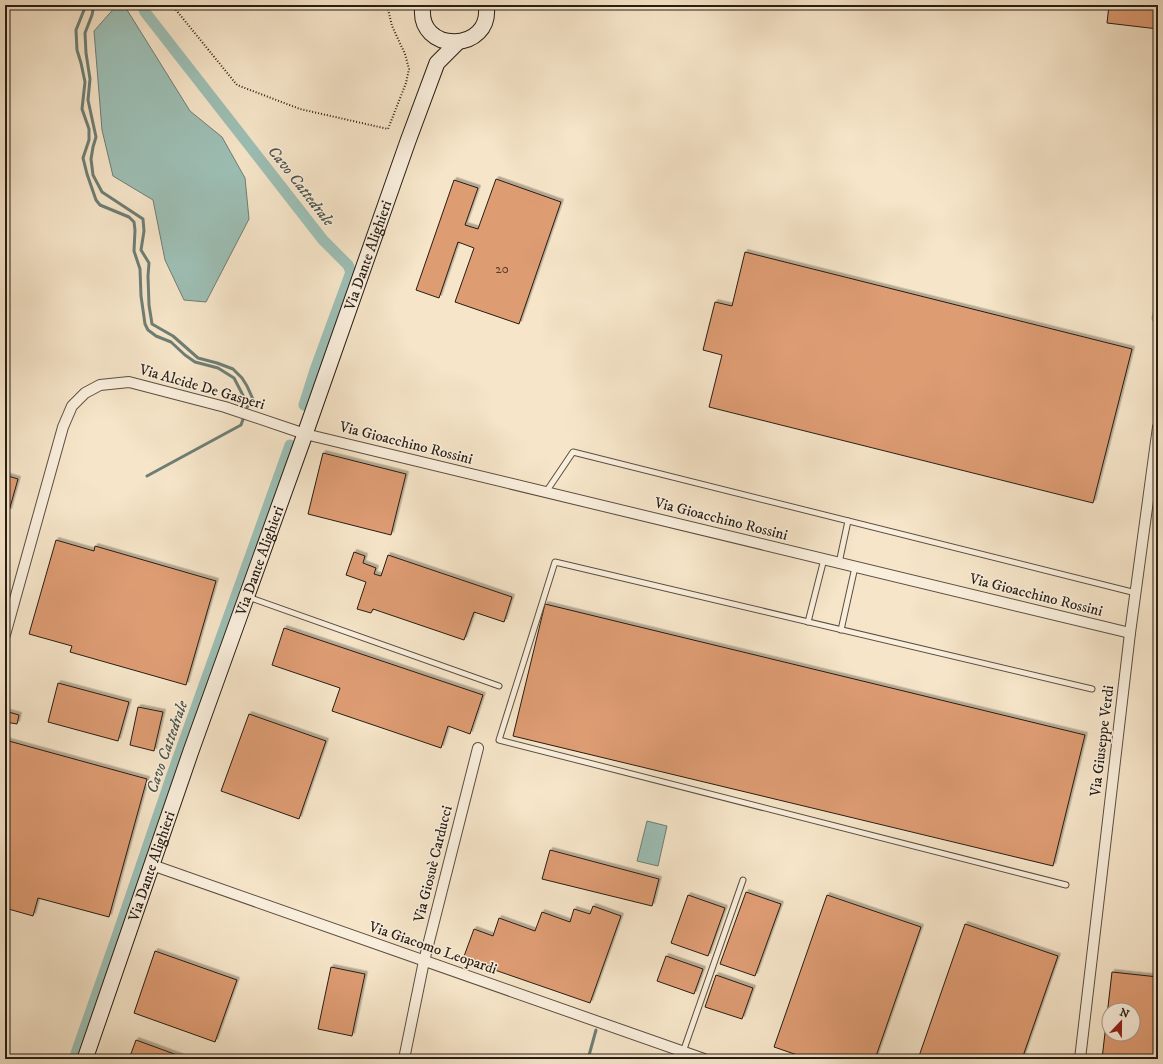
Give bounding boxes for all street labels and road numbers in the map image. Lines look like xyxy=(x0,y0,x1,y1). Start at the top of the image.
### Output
street label: Via Dante Alighieri xyxy=(339,198,396,314)
street label: Via Alcide De Gasperi xyxy=(136,360,267,414)
street label: Via Gioacchino Rossini xyxy=(336,417,475,469)
street label: Via Gioacchino Rossini xyxy=(651,493,790,545)
street label: Via Dante Alighieri xyxy=(231,503,288,619)
street label: Via Gioacchino Rossini xyxy=(966,569,1105,621)
street label: Via Giuseppe Verdi xyxy=(1086,684,1118,799)
street label: Via Giosuè Carducci xyxy=(409,804,457,925)
street label: Via Dante Alighieri xyxy=(123,808,179,925)
street label: Via Giacomo Leopardi xyxy=(366,917,500,979)

